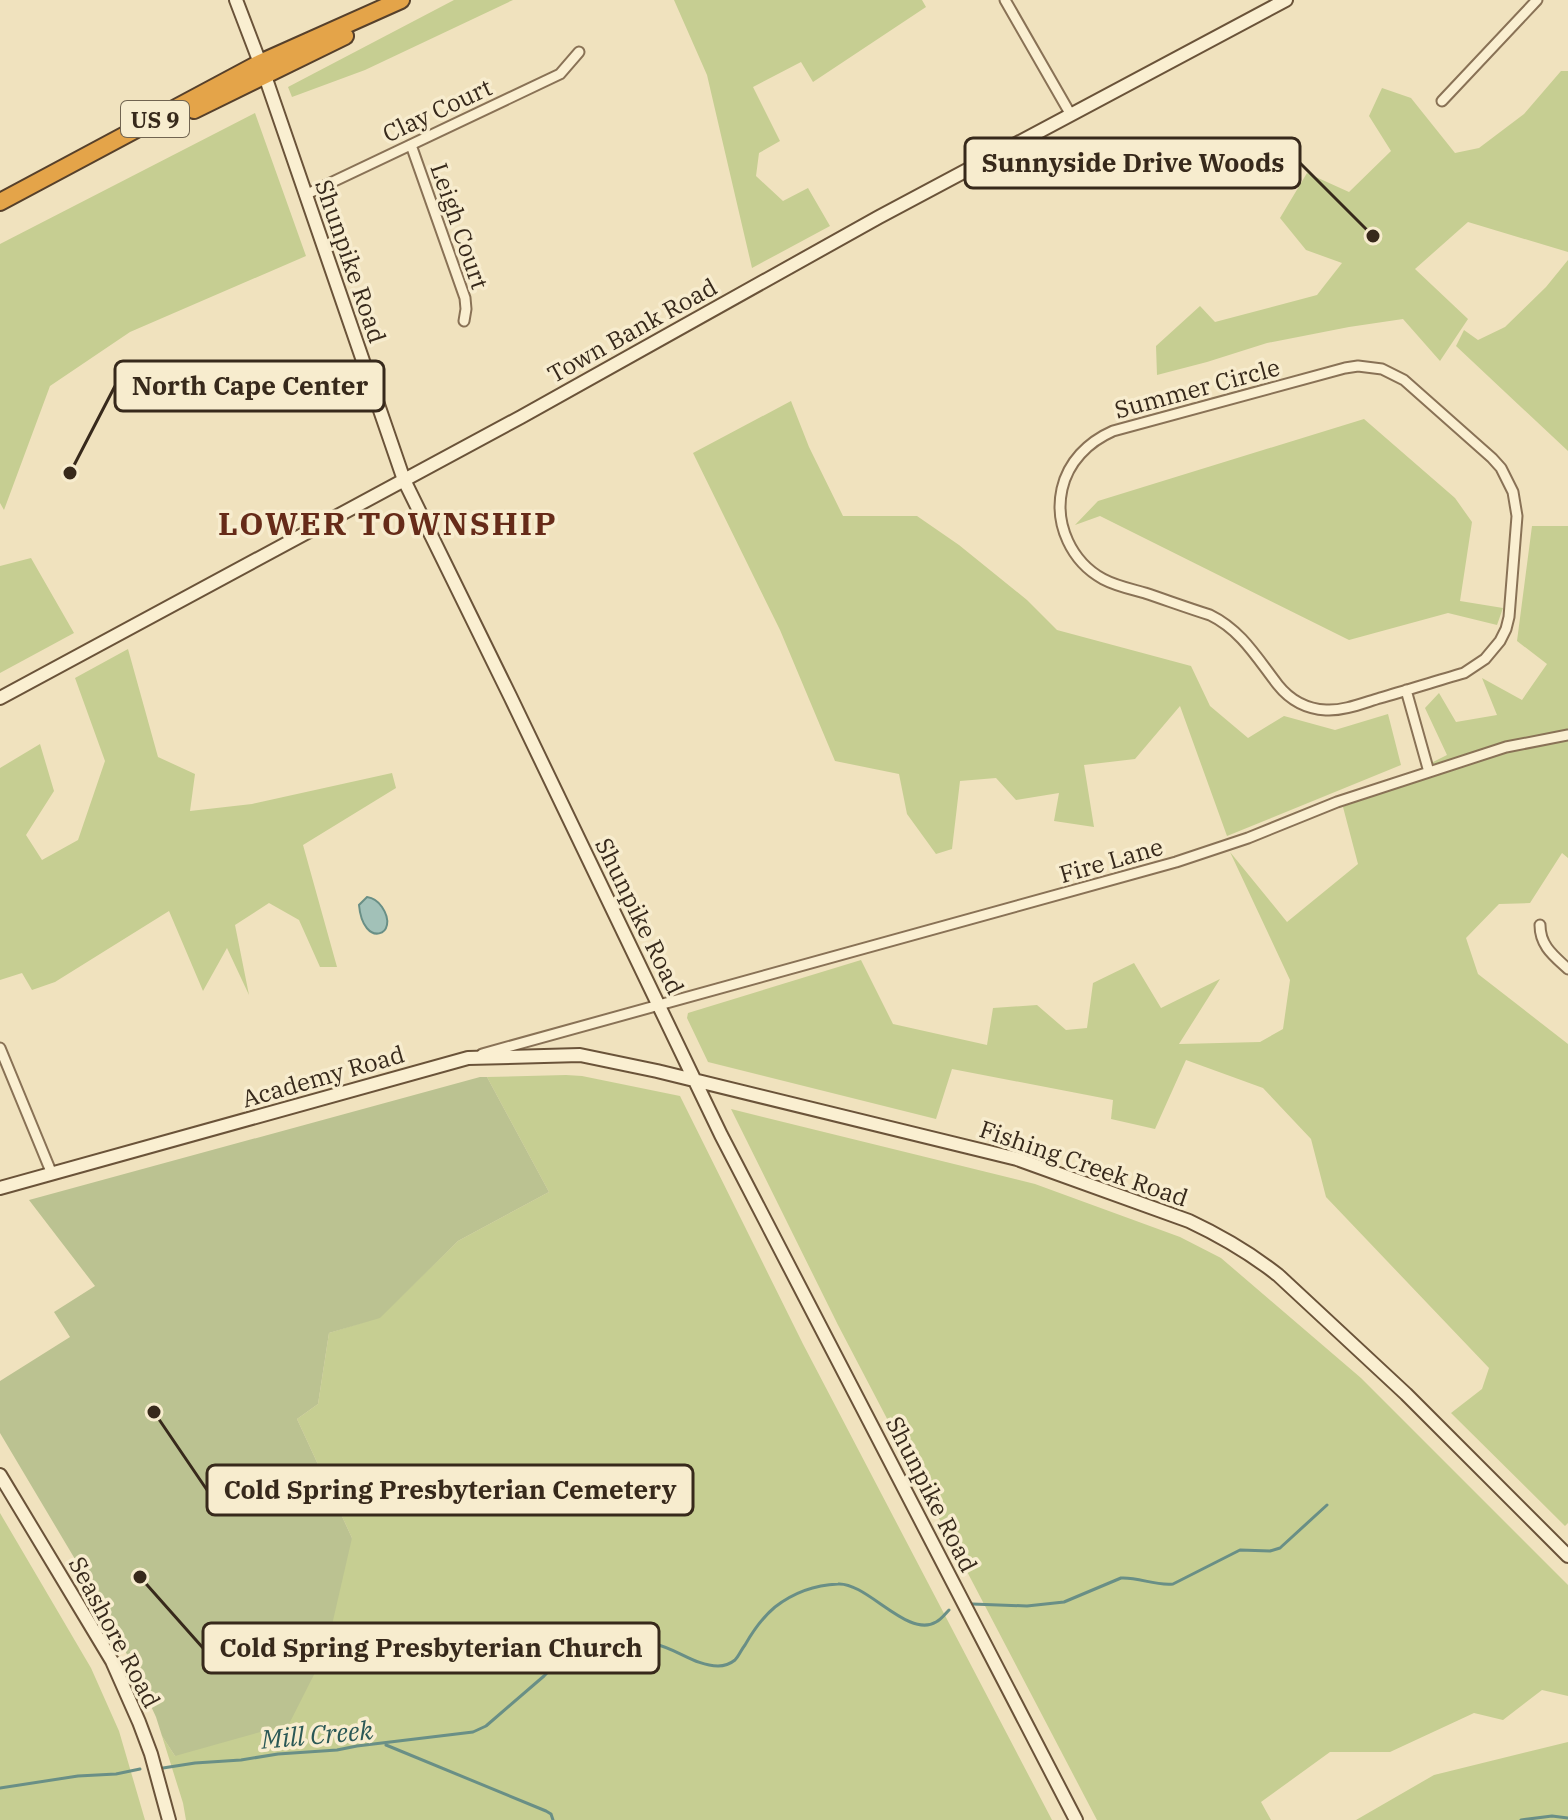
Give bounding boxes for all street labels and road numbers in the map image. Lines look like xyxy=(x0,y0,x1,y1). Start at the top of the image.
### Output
street label: Clay Court xyxy=(377,71,497,149)
road number: US 9 xyxy=(121,101,189,137)
street label: Leigh Court xyxy=(423,159,497,293)
street label: Shunpike Road xyxy=(308,175,394,347)
street label: Town Bank Road xyxy=(542,270,722,390)
street label: Summer Circle xyxy=(1111,351,1283,425)
street label: Fire Lane xyxy=(1055,830,1167,890)
street label: Shunpike Road xyxy=(588,832,692,1000)
street label: Academy Road xyxy=(238,1038,408,1114)
street label: Fishing Creek Road xyxy=(975,1112,1193,1214)
street label: Shunpike Road xyxy=(879,1411,985,1577)
street label: Seashore Road xyxy=(62,1551,168,1713)

